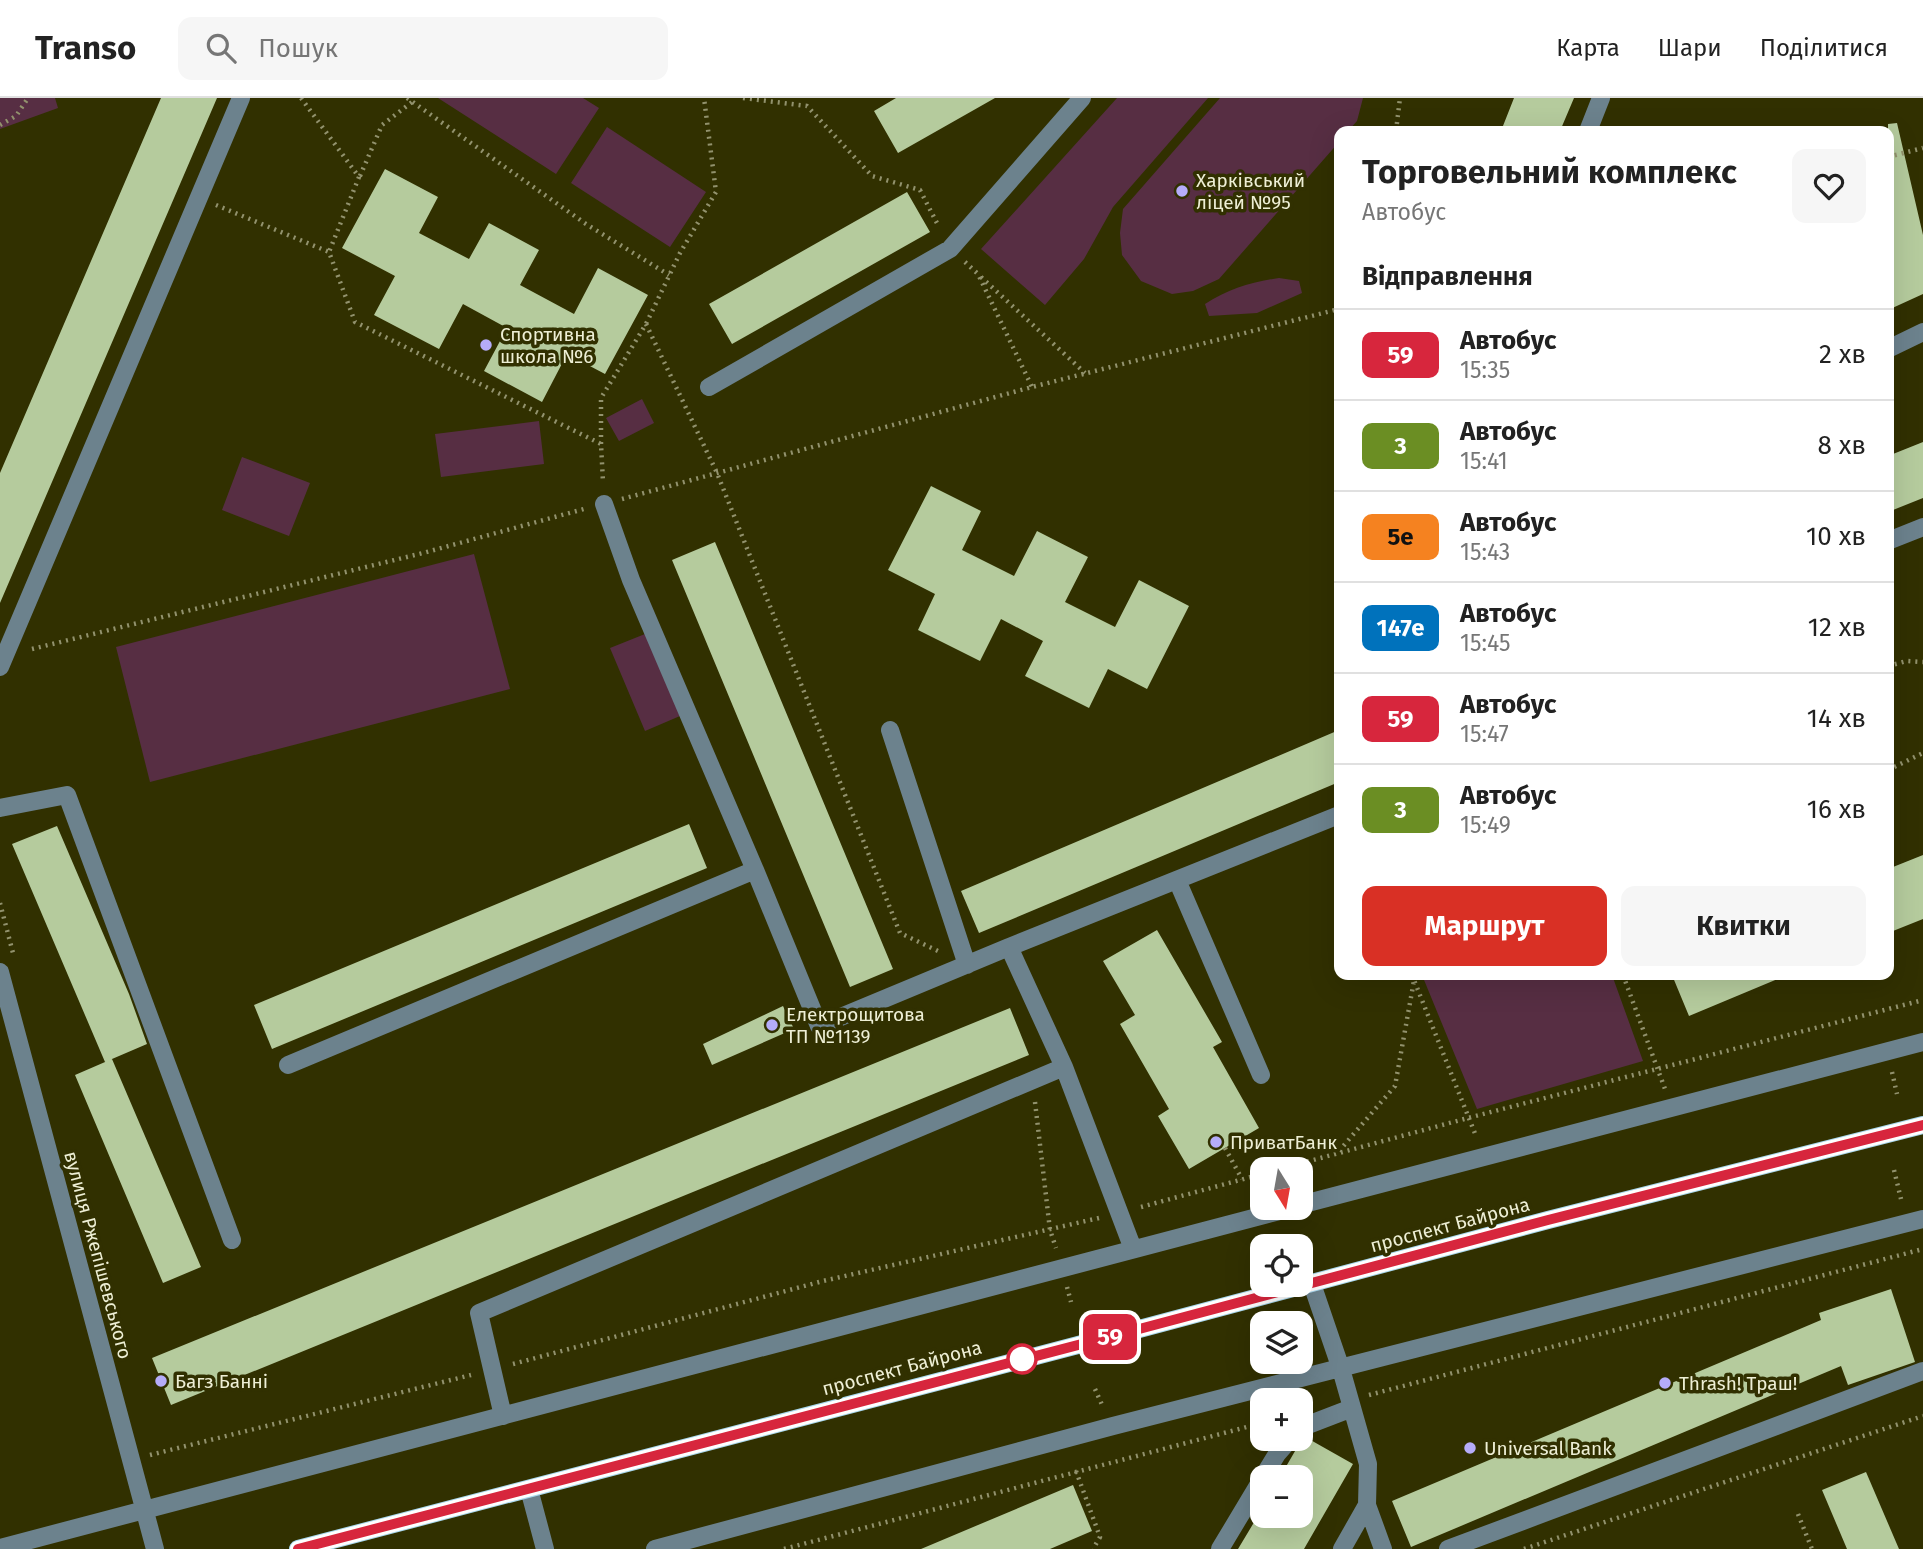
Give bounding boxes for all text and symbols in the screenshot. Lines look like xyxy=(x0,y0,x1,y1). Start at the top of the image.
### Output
search box xyxy=(178,17,668,80)
text: Transo xyxy=(35,28,136,68)
icon: search xyxy=(202,29,240,67)
text: Пошук xyxy=(258,33,338,64)
text: Карта xyxy=(1556,34,1620,62)
text: Шари xyxy=(1658,34,1722,62)
text: Поділитися xyxy=(1760,34,1888,62)
button: heart xyxy=(1792,149,1866,223)
text: Торговельний комплекс xyxy=(1362,152,1737,192)
place label: Харківський ліцей №95 xyxy=(1196,169,1305,214)
marker: Харківський ліцей №95 xyxy=(1174,183,1190,199)
text: Автобус xyxy=(1362,198,1446,226)
text: Відправлення xyxy=(1362,261,1533,292)
place label: Спортивна школа №6 xyxy=(500,323,596,368)
text: Автобус xyxy=(1460,325,1557,356)
marker: Спортивна школа №6 xyxy=(478,337,494,353)
text: 2 хв xyxy=(1819,339,1866,370)
text: 59 xyxy=(1388,341,1413,369)
text: 15:35 xyxy=(1460,356,1510,384)
text: Автобус xyxy=(1460,416,1557,447)
text: 8 хв xyxy=(1818,430,1866,461)
text: 3 xyxy=(1394,432,1407,460)
text: 15:41 xyxy=(1460,447,1508,475)
text: Автобус xyxy=(1460,507,1557,538)
text: 10 хв xyxy=(1806,521,1866,552)
text: 5е xyxy=(1387,523,1414,551)
text: 15:43 xyxy=(1460,538,1510,566)
text: Автобус xyxy=(1460,598,1557,629)
text: 12 хв xyxy=(1808,612,1866,643)
text: 147е xyxy=(1377,614,1424,642)
text: 15:45 xyxy=(1460,629,1510,657)
text: Автобус xyxy=(1460,689,1557,720)
text: 14 хв xyxy=(1807,703,1866,734)
text: 59 xyxy=(1388,705,1413,733)
text: 15:47 xyxy=(1460,720,1509,748)
text: Автобус xyxy=(1460,780,1557,811)
text: 16 хв xyxy=(1807,794,1866,825)
text: 3 xyxy=(1394,796,1407,824)
text: 15:49 xyxy=(1460,811,1511,839)
button: Маршрут xyxy=(1362,886,1607,966)
button: Квитки xyxy=(1621,886,1866,966)
place label: Електрощитова ТП №1139 xyxy=(786,1003,925,1048)
marker: Електрощитова ТП №1139 xyxy=(764,1017,780,1033)
place label: ПриватБанк xyxy=(1230,1131,1337,1154)
marker: ПриватБанк xyxy=(1208,1134,1224,1150)
street label: вулиця Ржепішевського xyxy=(59,1149,137,1361)
north arrow xyxy=(1250,1157,1312,1220)
map controls xyxy=(1250,1157,1313,1528)
street label: проспект Байрона xyxy=(1368,1193,1532,1257)
button: locate xyxy=(1250,1234,1313,1297)
button: layers xyxy=(1250,1311,1313,1374)
line badge: 59 xyxy=(1078,1314,1142,1360)
text: 59 xyxy=(1097,1323,1123,1351)
street label: проспект Байрона xyxy=(820,1336,984,1400)
unlabelled marker xyxy=(1007,1344,1037,1374)
place label: Багз Банні xyxy=(175,1370,268,1393)
place label: Thrash! Траш! xyxy=(1679,1372,1797,1395)
marker: Багз Банні xyxy=(153,1373,169,1389)
marker: Thrash! Траш! xyxy=(1657,1375,1673,1391)
button: + xyxy=(1250,1388,1313,1451)
place label: Universal Bank xyxy=(1484,1437,1612,1460)
marker: Universal Bank xyxy=(1462,1440,1478,1456)
button: − xyxy=(1250,1465,1313,1528)

